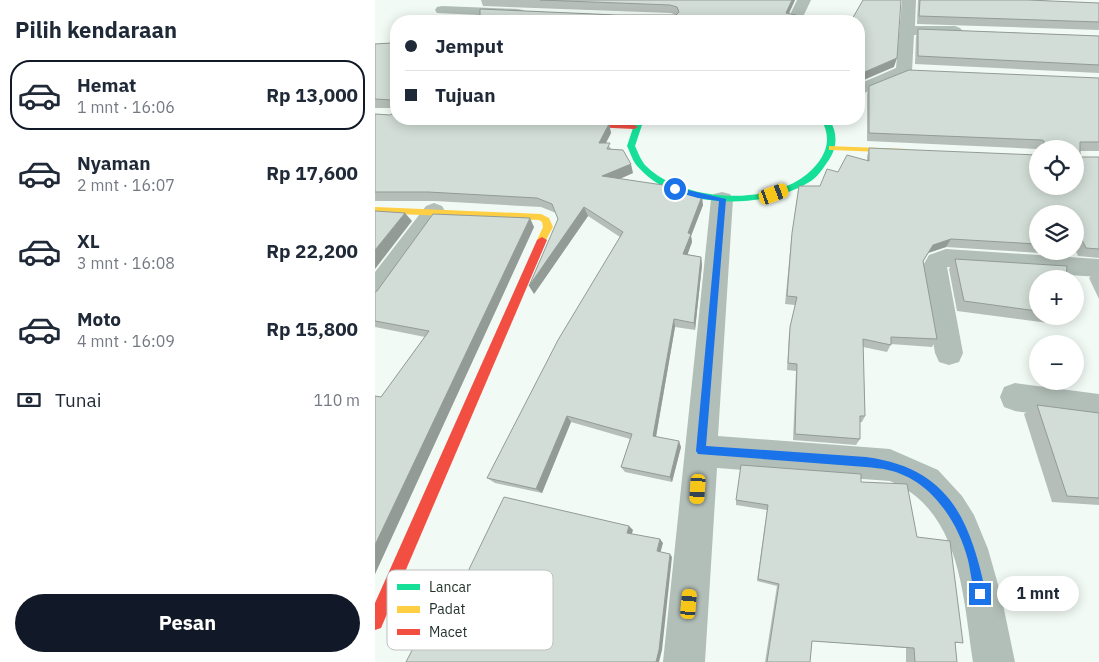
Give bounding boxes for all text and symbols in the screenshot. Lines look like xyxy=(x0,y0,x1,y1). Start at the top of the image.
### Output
text: Pilih kendaraan xyxy=(15,15,177,44)
text: Jemput xyxy=(435,34,503,58)
icon: car xyxy=(17,73,62,118)
text: Hemat xyxy=(77,73,136,97)
text: Rp 13,000 xyxy=(266,83,358,107)
text: Tujuan xyxy=(435,83,495,107)
text: 1 mnt · 16:06 xyxy=(77,97,175,117)
map controls xyxy=(1029,140,1084,390)
button: locate xyxy=(1029,140,1084,195)
icon: car xyxy=(17,151,62,196)
text: Nyaman xyxy=(77,151,151,175)
text: Rp 17,600 xyxy=(266,161,358,185)
text: 2 mnt · 16:07 xyxy=(77,175,175,195)
route start xyxy=(664,178,686,200)
car xyxy=(757,182,790,206)
button: layers xyxy=(1029,205,1084,260)
icon: car xyxy=(17,229,62,274)
text: XL xyxy=(77,229,100,253)
text: Rp 22,200 xyxy=(266,239,358,263)
text: 3 mnt · 16:08 xyxy=(77,253,175,273)
button: + xyxy=(1029,270,1084,325)
icon: car xyxy=(17,307,62,352)
text: Moto xyxy=(77,307,121,331)
text: Rp 15,800 xyxy=(266,317,358,341)
text: 4 mnt · 16:09 xyxy=(77,331,175,351)
button: − xyxy=(1029,335,1084,390)
icon: cash xyxy=(15,386,43,414)
text: Tunai xyxy=(55,388,101,412)
text: 110 m xyxy=(313,390,360,410)
car xyxy=(689,474,706,504)
legend xyxy=(387,570,553,650)
callout: 1 mnt xyxy=(997,576,1080,612)
text: Lancar xyxy=(429,578,471,596)
route end xyxy=(969,583,991,605)
text: 1 mnt xyxy=(1016,583,1060,603)
car xyxy=(680,588,697,620)
button: Pesan xyxy=(15,594,360,652)
text: Padat xyxy=(429,600,465,618)
text: Macet xyxy=(429,623,467,641)

